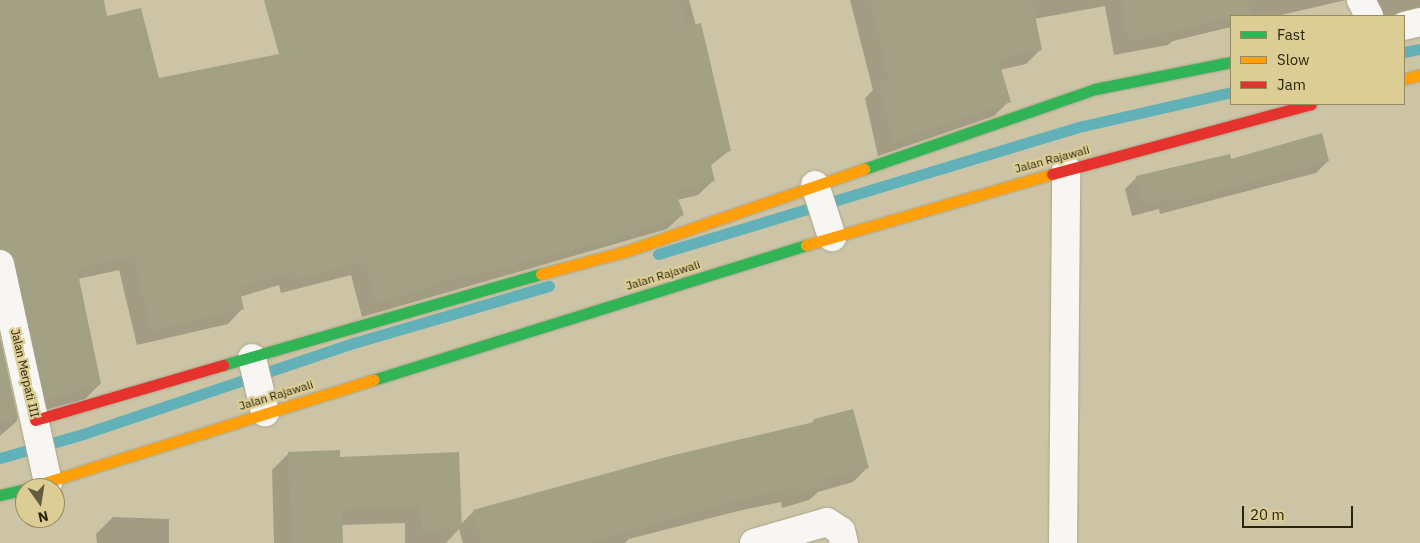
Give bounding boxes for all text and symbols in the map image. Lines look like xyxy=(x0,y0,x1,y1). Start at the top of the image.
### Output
legend xyxy=(1230,15,1405,105)
text: Fast xyxy=(1277,25,1305,44)
text: Slow xyxy=(1277,50,1310,69)
text: Jam xyxy=(1277,75,1306,94)
street label: Jalan Rajawali xyxy=(1013,142,1091,176)
street label: Jalan Rajawali xyxy=(624,257,702,293)
street label: Jalan Merpati III xyxy=(8,327,42,419)
street label: Jalan Rajawali xyxy=(237,377,315,413)
north arrow xyxy=(15,478,65,528)
scale bar xyxy=(1245,496,1356,528)
text: 20 m xyxy=(1250,505,1285,524)
text: N xyxy=(36,507,50,527)

